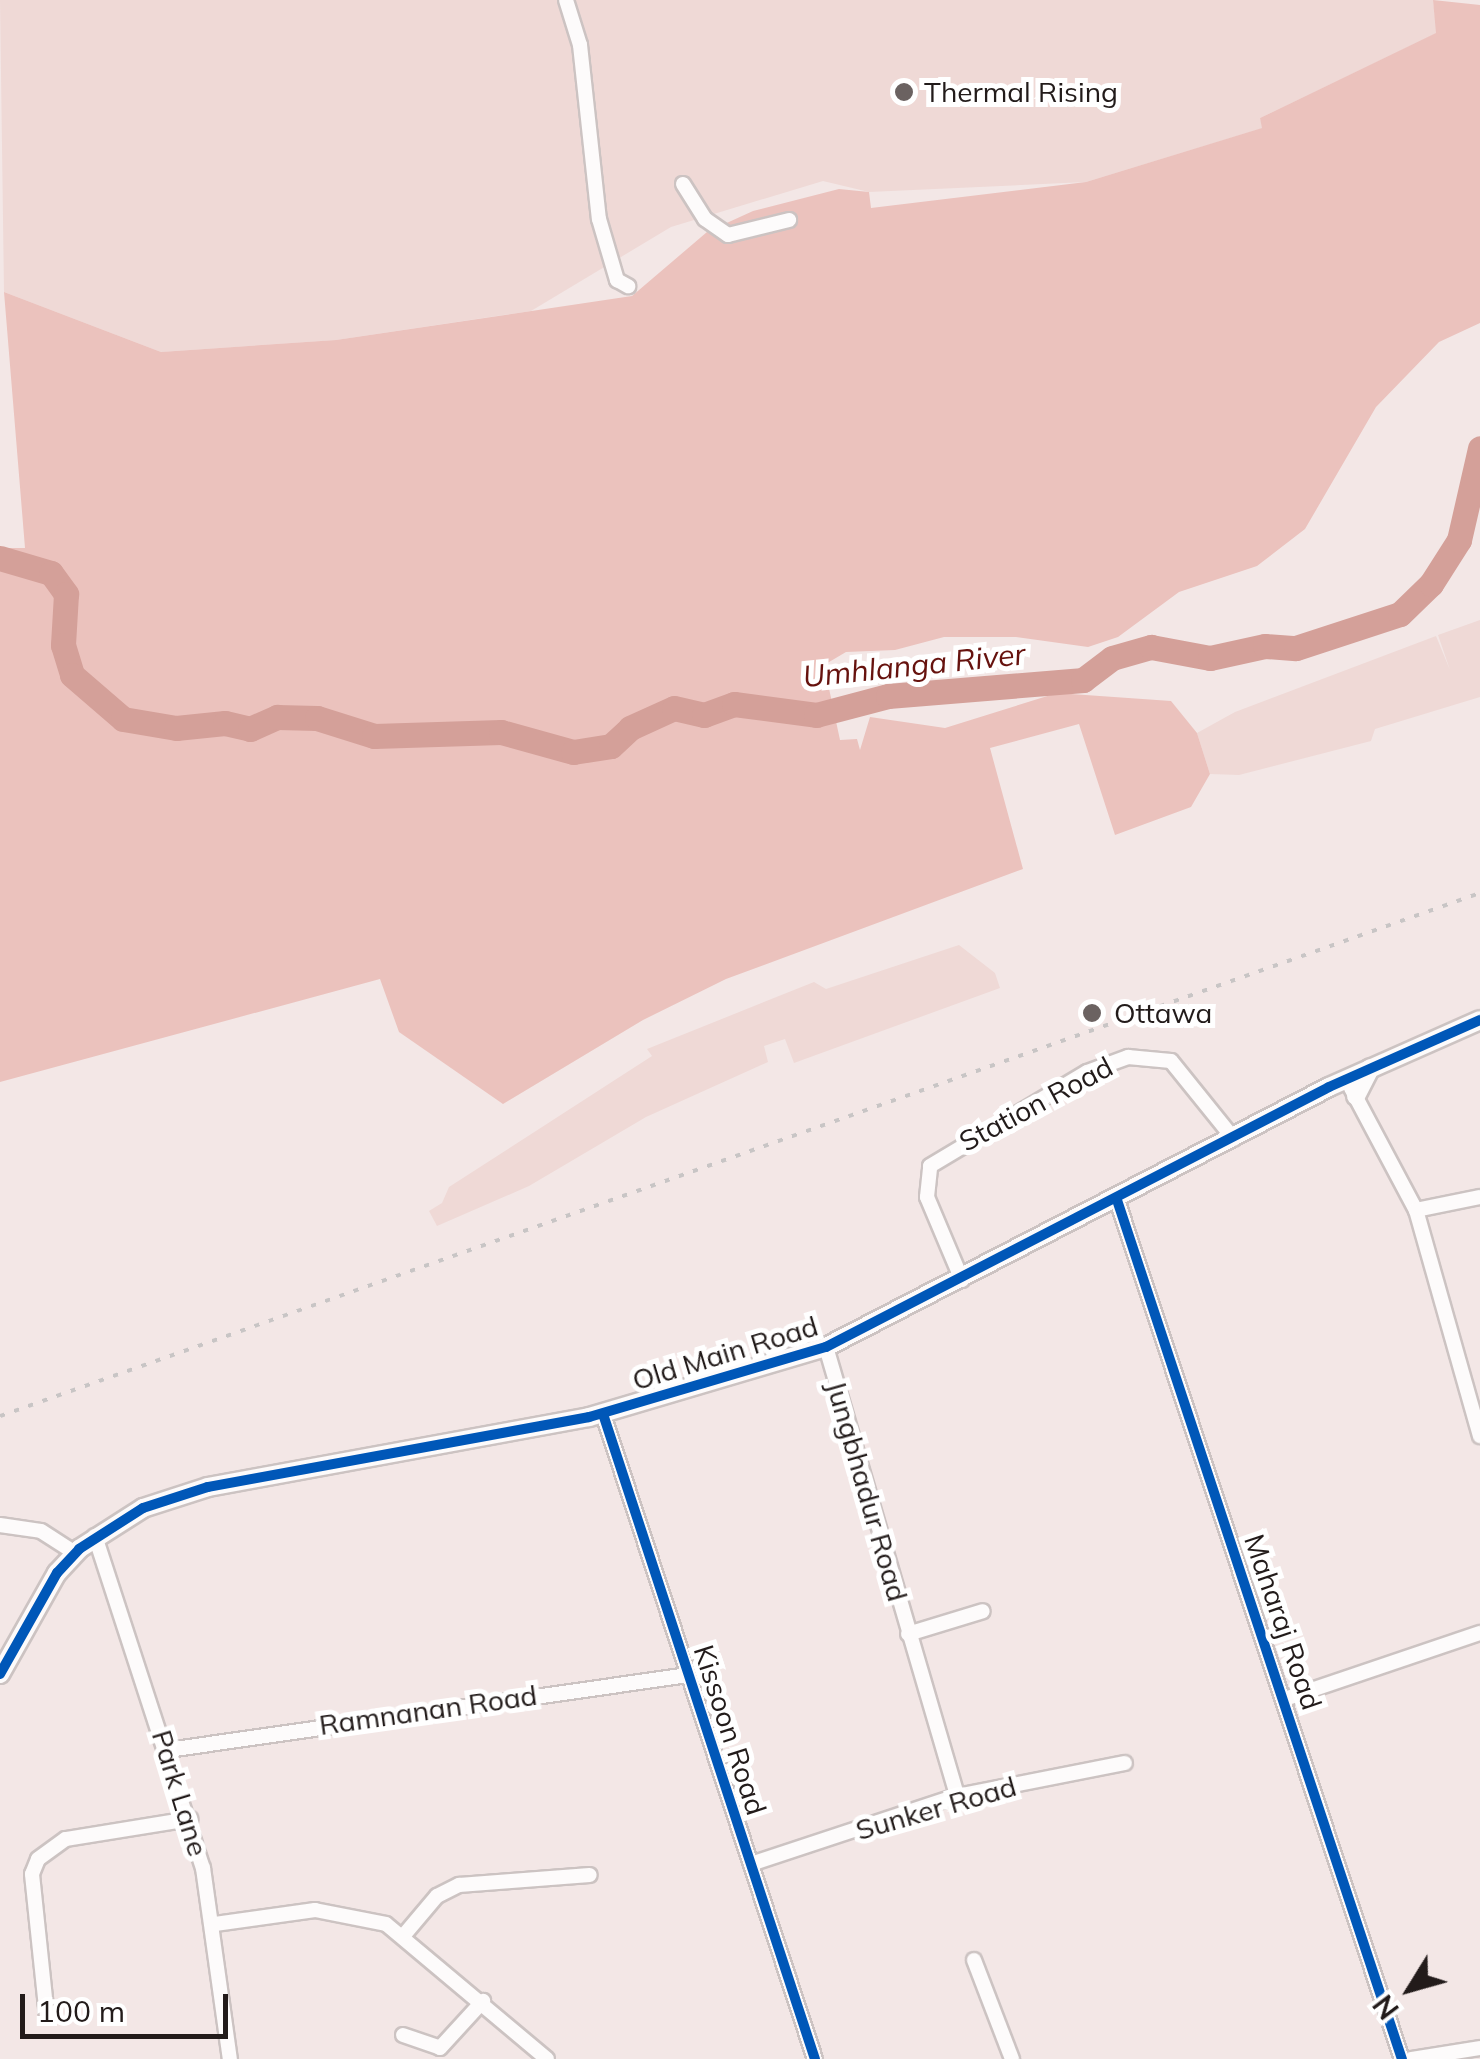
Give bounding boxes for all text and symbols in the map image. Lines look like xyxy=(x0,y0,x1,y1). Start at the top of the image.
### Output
place label: Thermal Rising xyxy=(924,75,1118,109)
marker: Thermal Rising xyxy=(893,81,915,103)
water label: Umhlanga River xyxy=(801,635,1027,695)
place label: Ottawa xyxy=(1114,996,1212,1030)
marker: Ottawa xyxy=(1079,1000,1105,1026)
street label: Station Road xyxy=(954,1050,1118,1158)
street label: Old Main Road xyxy=(628,1309,822,1397)
street label: Jungbhadur Road xyxy=(819,1377,915,1605)
street label: Maharaj Road xyxy=(1237,1530,1329,1714)
street label: Kissoon Road xyxy=(687,1641,773,1819)
street label: Ramnanan Road xyxy=(317,1678,539,1742)
street label: Park Lane xyxy=(145,1726,215,1860)
street label: Sunker Road xyxy=(852,1769,1020,1847)
north arrow xyxy=(1360,1939,1460,2039)
scale bar xyxy=(25,1974,232,2036)
text: N xyxy=(1365,1988,1406,2026)
text: 100 m xyxy=(37,1992,125,2030)

